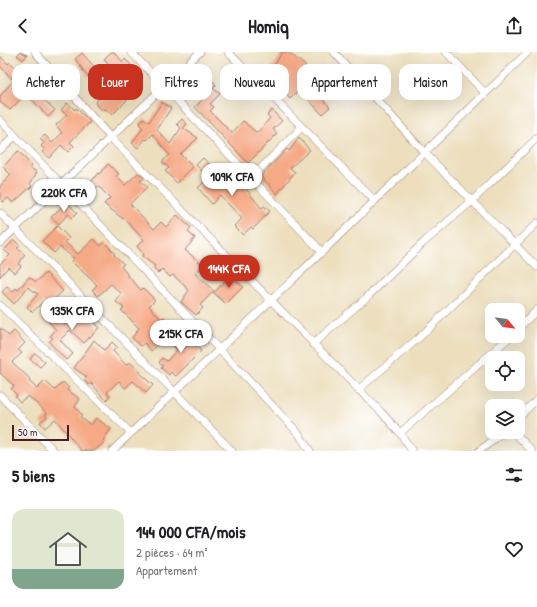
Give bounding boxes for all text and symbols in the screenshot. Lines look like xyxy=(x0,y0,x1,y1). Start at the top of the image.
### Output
text: Homiq xyxy=(248,14,289,39)
icon: back xyxy=(12,15,34,37)
icon: share xyxy=(503,15,525,37)
chip: Acheter xyxy=(12,64,80,100)
chip: Louer xyxy=(88,64,143,100)
chip: Filtres xyxy=(151,64,212,100)
chip: Nouveau xyxy=(220,64,289,100)
chip: Appartement xyxy=(297,64,391,100)
chip: Maison xyxy=(399,64,462,100)
pin: 109K CFA xyxy=(191,163,273,197)
text: 109K CFA xyxy=(210,167,254,185)
pin: 220K CFA xyxy=(23,179,105,213)
text: 220K CFA xyxy=(41,183,87,201)
pin: 144K CFA xyxy=(188,255,270,289)
text: 144K CFA xyxy=(208,259,250,277)
pin: 135K CFA xyxy=(31,297,113,331)
text: 135K CFA xyxy=(50,301,94,319)
north arrow xyxy=(485,303,525,343)
map controls xyxy=(485,303,525,439)
pin: 215K CFA xyxy=(140,320,222,354)
text: 215K CFA xyxy=(159,324,203,342)
button: locate xyxy=(485,351,525,391)
button: layers xyxy=(485,399,525,439)
scale bar xyxy=(12,423,69,442)
text: 50 m xyxy=(18,425,38,439)
text: 5 biens xyxy=(12,464,55,487)
icon: filters xyxy=(503,464,525,486)
text: 144 000 CFA/mois xyxy=(136,520,246,543)
icon: home xyxy=(44,525,92,573)
icon: heart xyxy=(503,538,525,560)
text: 2 pièces · 64 m² xyxy=(136,543,207,561)
text: Appartement xyxy=(136,561,198,579)

